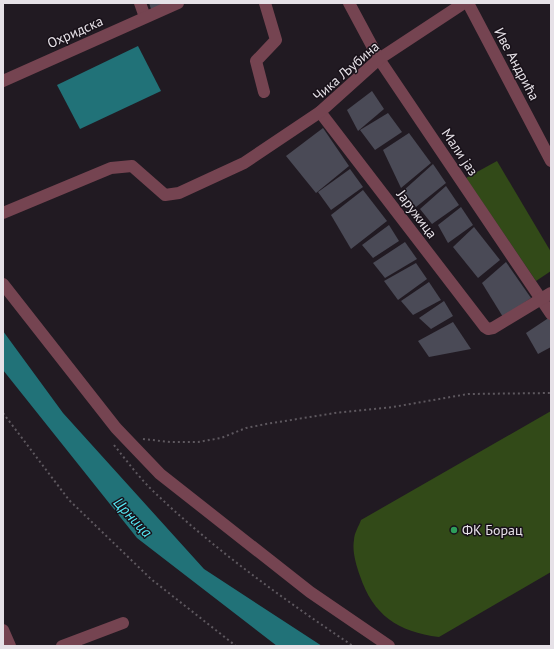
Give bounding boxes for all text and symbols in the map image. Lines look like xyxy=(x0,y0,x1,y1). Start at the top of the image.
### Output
street label: Охридска xyxy=(44,12,106,52)
street label: Иве Андрића xyxy=(490,24,544,104)
street label: Чика Љубина xyxy=(309,37,383,105)
street label: Мали јаз xyxy=(438,125,482,179)
street label: Јаружица xyxy=(392,185,441,242)
water label: Црница xyxy=(110,493,157,542)
place label: ФК Борац xyxy=(462,521,523,539)
marker: ФК Борац xyxy=(449,525,459,535)

